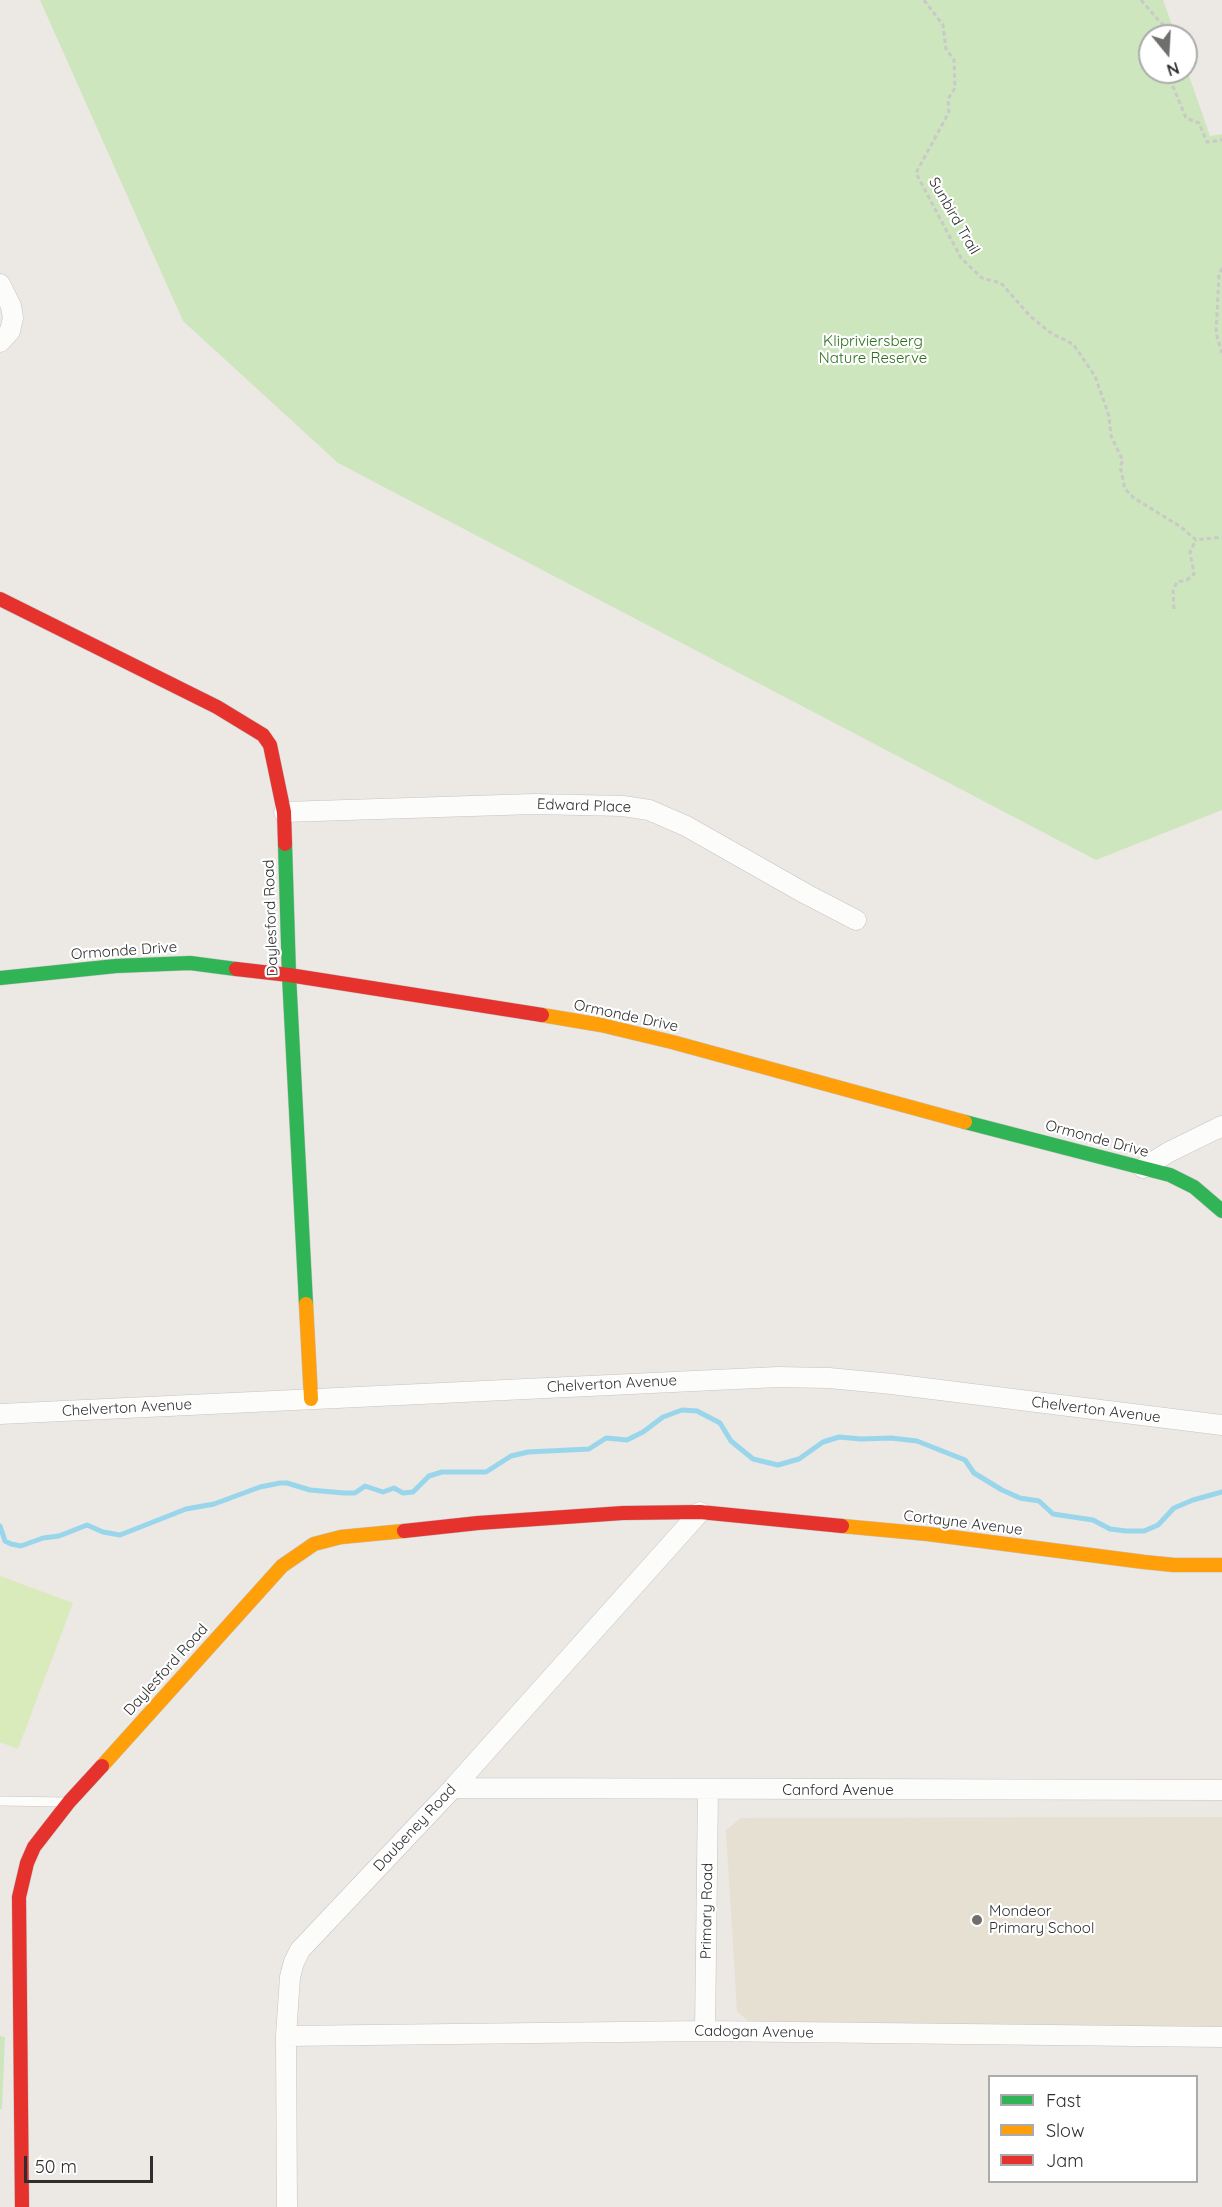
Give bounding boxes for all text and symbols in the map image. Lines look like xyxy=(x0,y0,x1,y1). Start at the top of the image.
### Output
north arrow xyxy=(1138,24,1198,84)
text: N xyxy=(1164,58,1182,81)
street label: Sunbird Trail xyxy=(925,174,983,258)
park label: Klipriviersberg Nature Reserve xyxy=(819,332,927,367)
street label: Edward Place xyxy=(537,795,631,817)
street label: Daylesford Road xyxy=(260,859,282,977)
street label: Ormonde Drive xyxy=(70,938,178,964)
street label: Ormonde Drive xyxy=(572,996,680,1036)
street label: Ormonde Drive xyxy=(1043,1117,1151,1161)
street label: Chelverton Avenue xyxy=(547,1372,677,1396)
street label: Chelverton Avenue xyxy=(1030,1393,1162,1427)
street label: Chelverton Avenue xyxy=(62,1396,192,1420)
street label: Cortayne Avenue xyxy=(902,1507,1024,1539)
street label: Daylesford Road xyxy=(120,1621,212,1719)
street label: Daubeney Road xyxy=(370,1781,460,1875)
street label: Canford Avenue xyxy=(782,1781,894,1799)
street label: Primary Road xyxy=(697,1863,717,1959)
place label: Mondeor Primary School xyxy=(989,1902,1094,1937)
marker: Mondeor Primary School xyxy=(970,1913,984,1927)
street label: Cadogan Avenue xyxy=(694,2022,814,2042)
legend xyxy=(988,2075,1198,2183)
text: Fast xyxy=(1046,2089,1081,2112)
text: Slow xyxy=(1046,2119,1084,2142)
scale bar xyxy=(27,2144,156,2182)
text: Jam xyxy=(1046,2149,1084,2172)
text: 50 m xyxy=(35,2155,77,2178)

